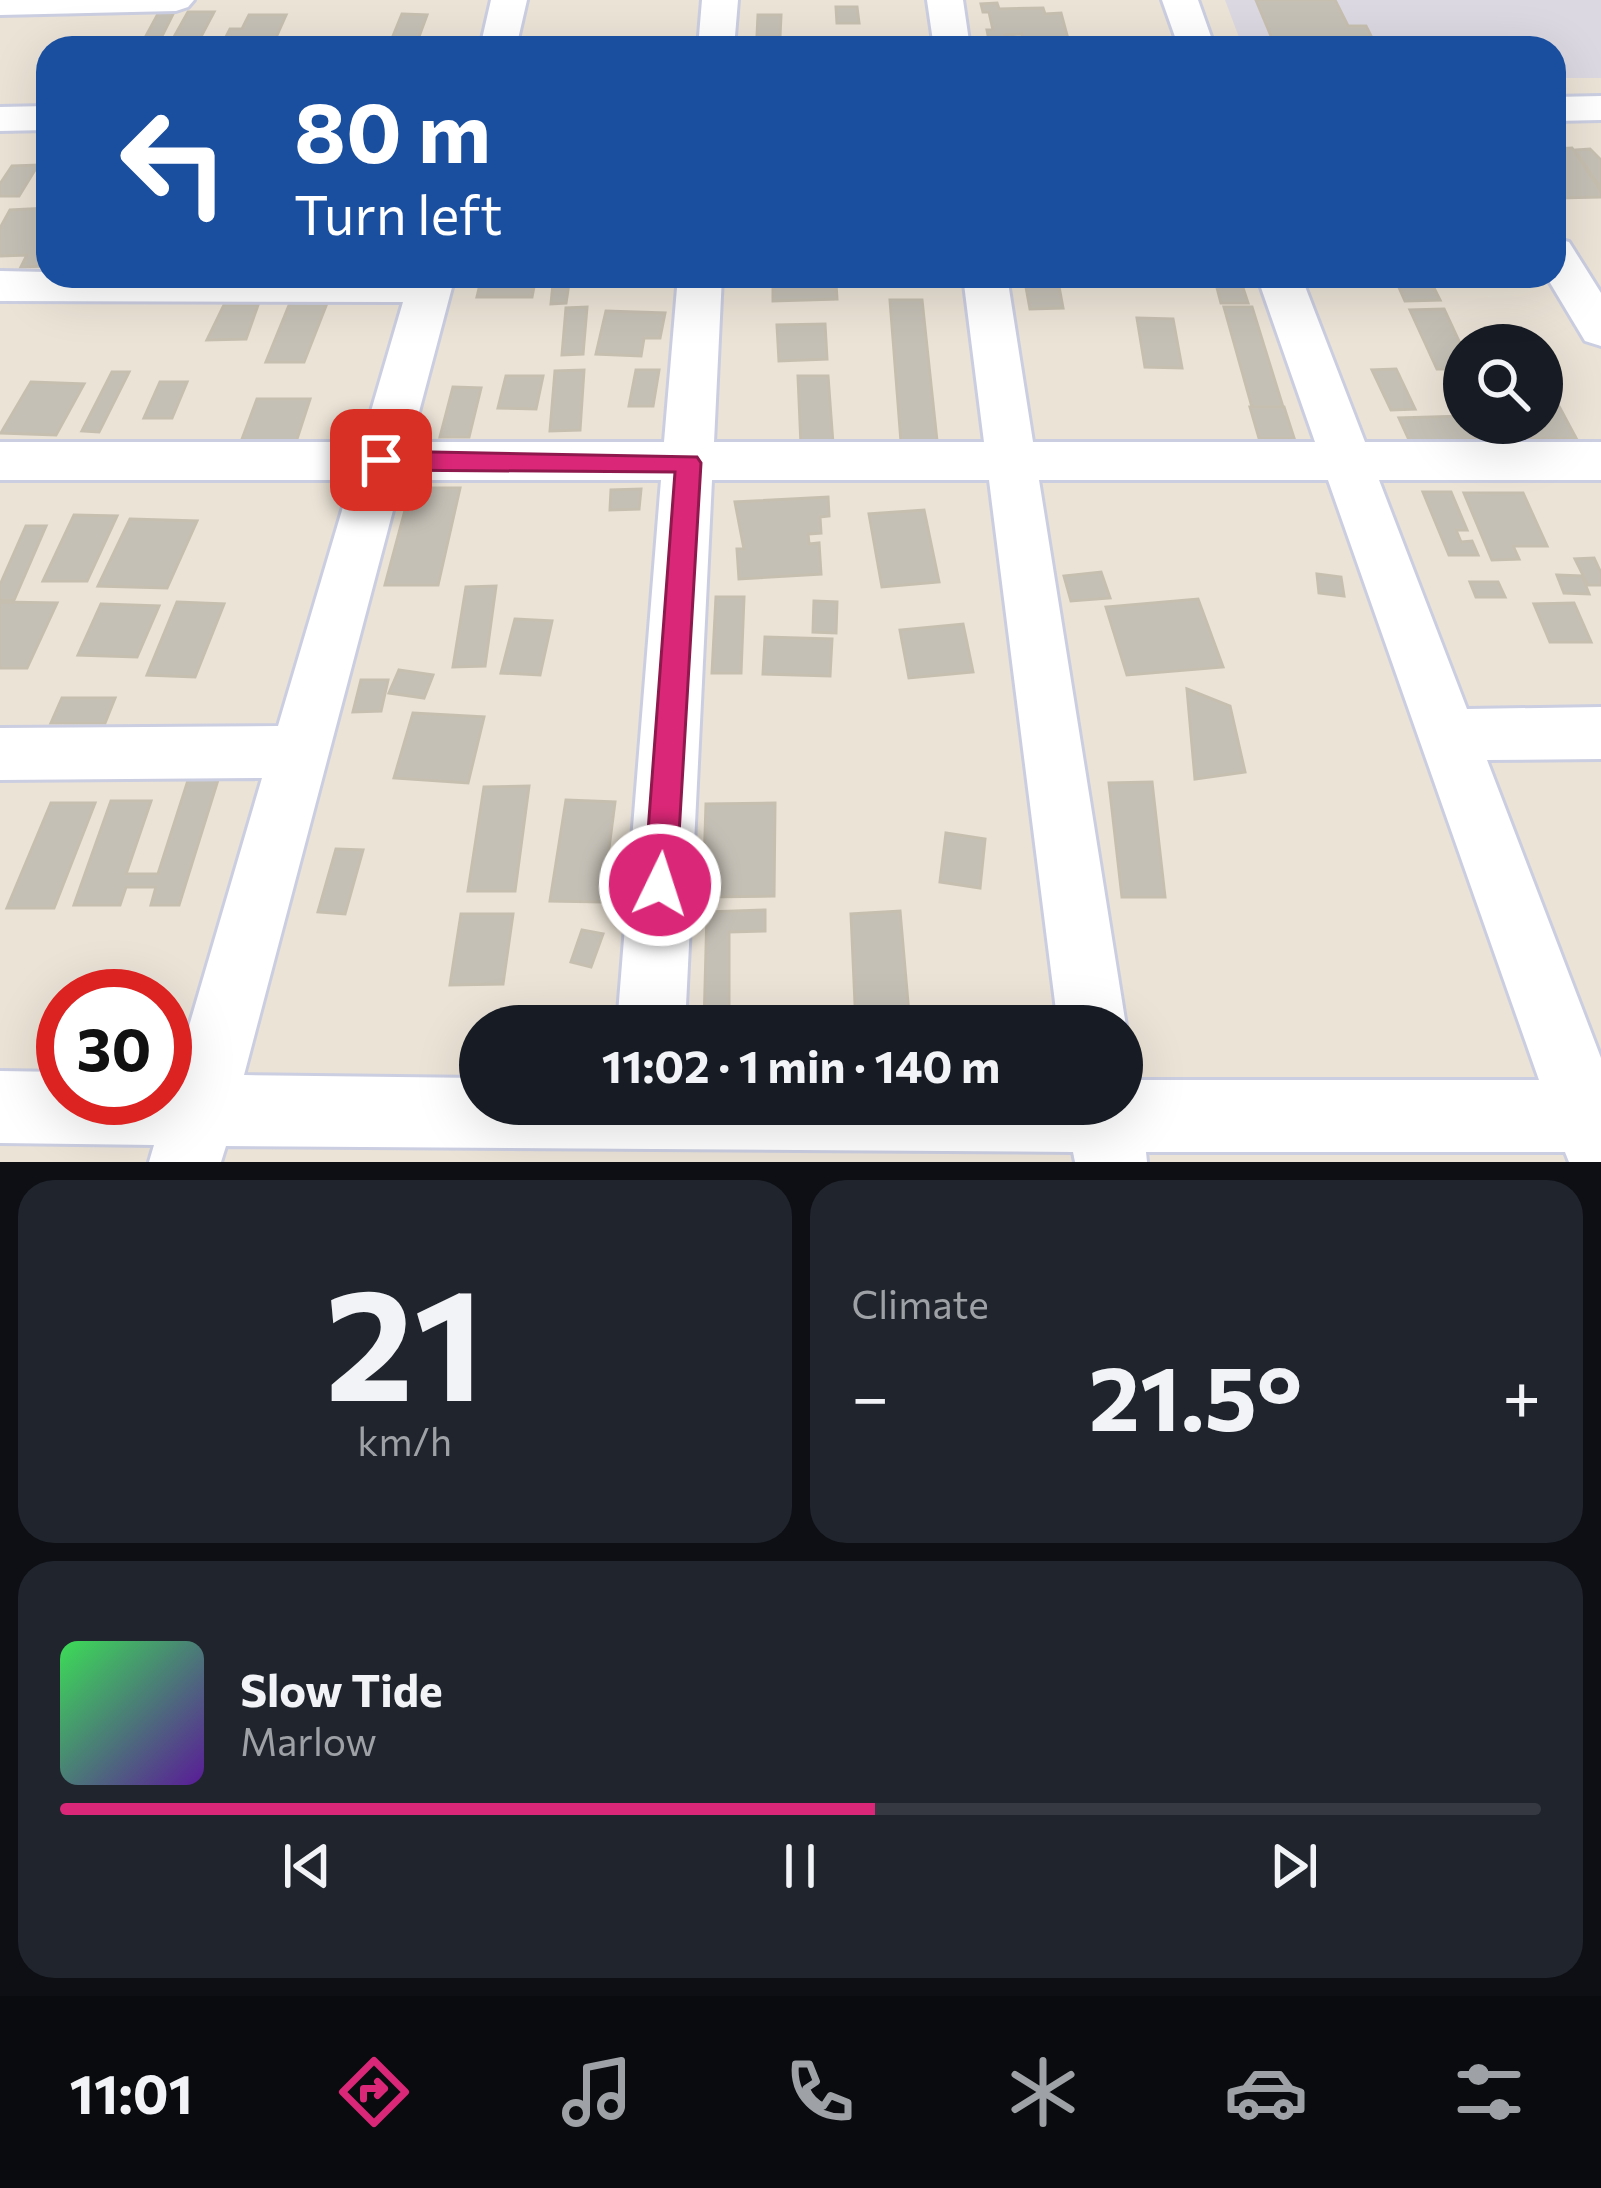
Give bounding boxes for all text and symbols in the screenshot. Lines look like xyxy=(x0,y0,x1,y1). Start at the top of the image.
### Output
text: 80 m xyxy=(294,78,491,180)
icon: left xyxy=(96,84,252,240)
text: Turn left xyxy=(294,180,502,246)
map controls xyxy=(1443,324,1563,444)
button: search xyxy=(1443,324,1563,444)
pin xyxy=(330,409,432,511)
icon: arrive xyxy=(348,427,414,493)
position arrow xyxy=(597,822,723,948)
speed limit sign: 30 xyxy=(36,969,192,1125)
text: 11:02 · 1 min · 140 m xyxy=(602,1037,1000,1092)
text: 21 xyxy=(325,1242,484,1433)
text: Climate xyxy=(852,1279,989,1327)
text: 21.5° xyxy=(1089,1339,1302,1450)
text: − xyxy=(852,1354,889,1435)
text: + xyxy=(1502,1354,1541,1435)
text: km/h xyxy=(357,1416,452,1464)
text: Slow Tide xyxy=(240,1661,443,1716)
text: Marlow xyxy=(240,1716,377,1764)
icon: previous xyxy=(274,1833,340,1899)
icon: pause xyxy=(767,1833,833,1899)
icon: next xyxy=(1261,1833,1327,1899)
icon: directions xyxy=(332,2050,416,2134)
icon: music xyxy=(555,2050,639,2134)
icon: phone xyxy=(778,2050,862,2134)
icon: climate xyxy=(1001,2050,1085,2134)
icon: car xyxy=(1224,2050,1308,2134)
icon: filters xyxy=(1447,2050,1531,2134)
text: 11:01 xyxy=(70,2059,193,2125)

